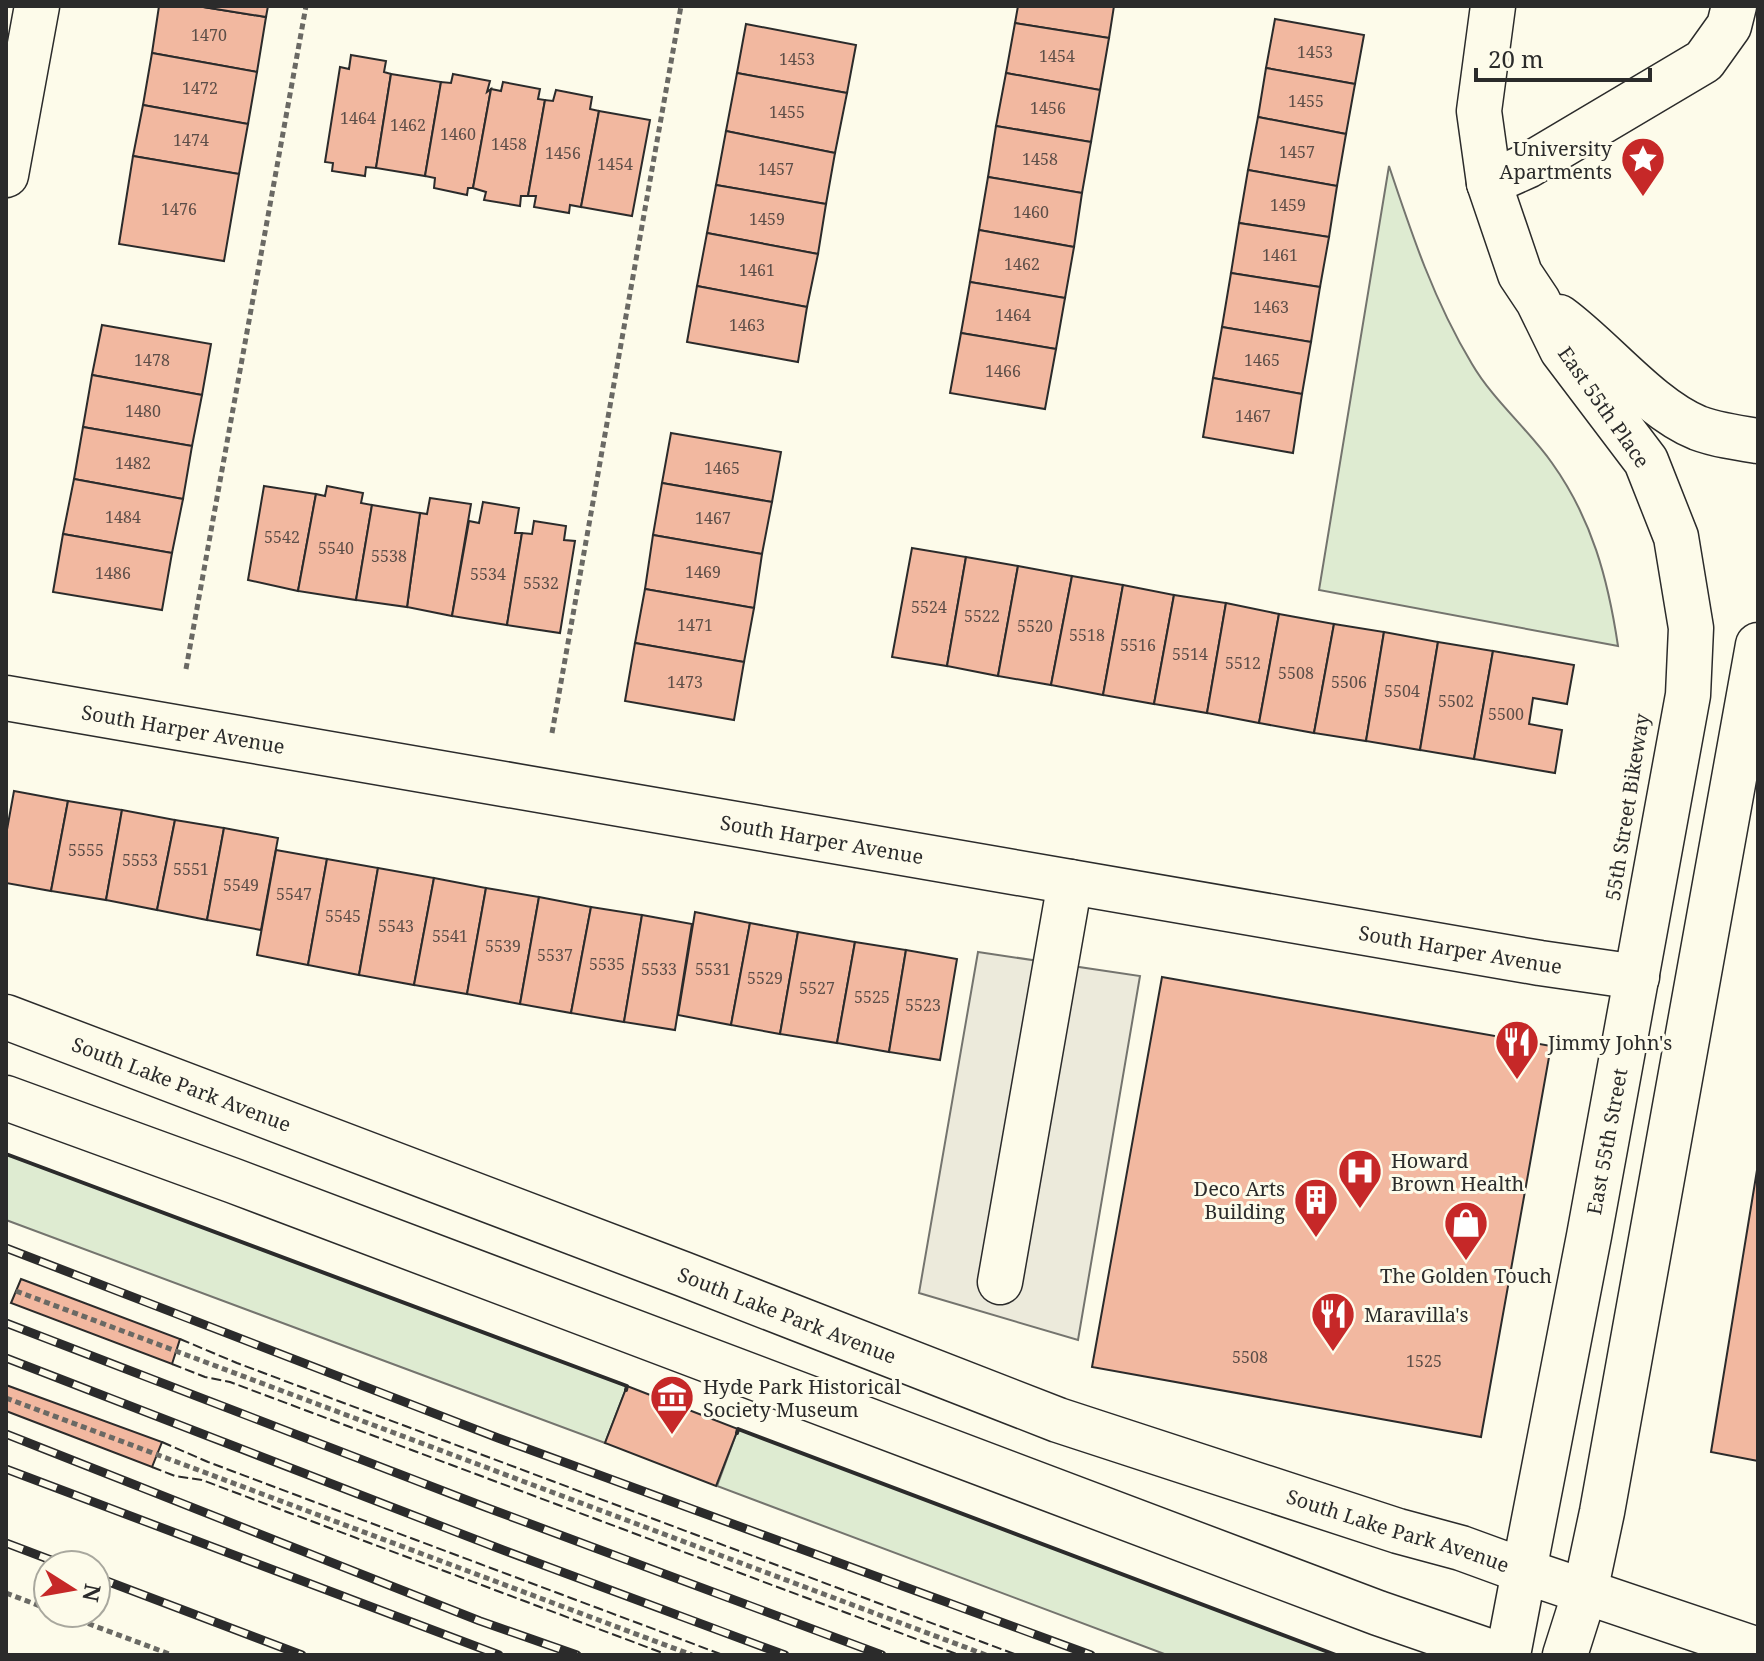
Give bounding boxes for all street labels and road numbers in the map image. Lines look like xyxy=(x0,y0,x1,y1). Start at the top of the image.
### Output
street label: East 55th Place xyxy=(1552,341,1656,473)
street label: South Harper Avenue xyxy=(80,698,287,759)
street label: 55th Street Bikeway xyxy=(1599,711,1655,903)
street label: South Harper Avenue xyxy=(718,808,926,870)
street label: South Harper Avenue xyxy=(1357,918,1564,980)
street label: South Lake Park Avenue xyxy=(68,1030,295,1138)
street label: East 55th Street xyxy=(1580,1066,1633,1217)
street label: South Lake Park Avenue xyxy=(674,1260,900,1369)
street label: South Lake Park Avenue xyxy=(1283,1482,1513,1578)

